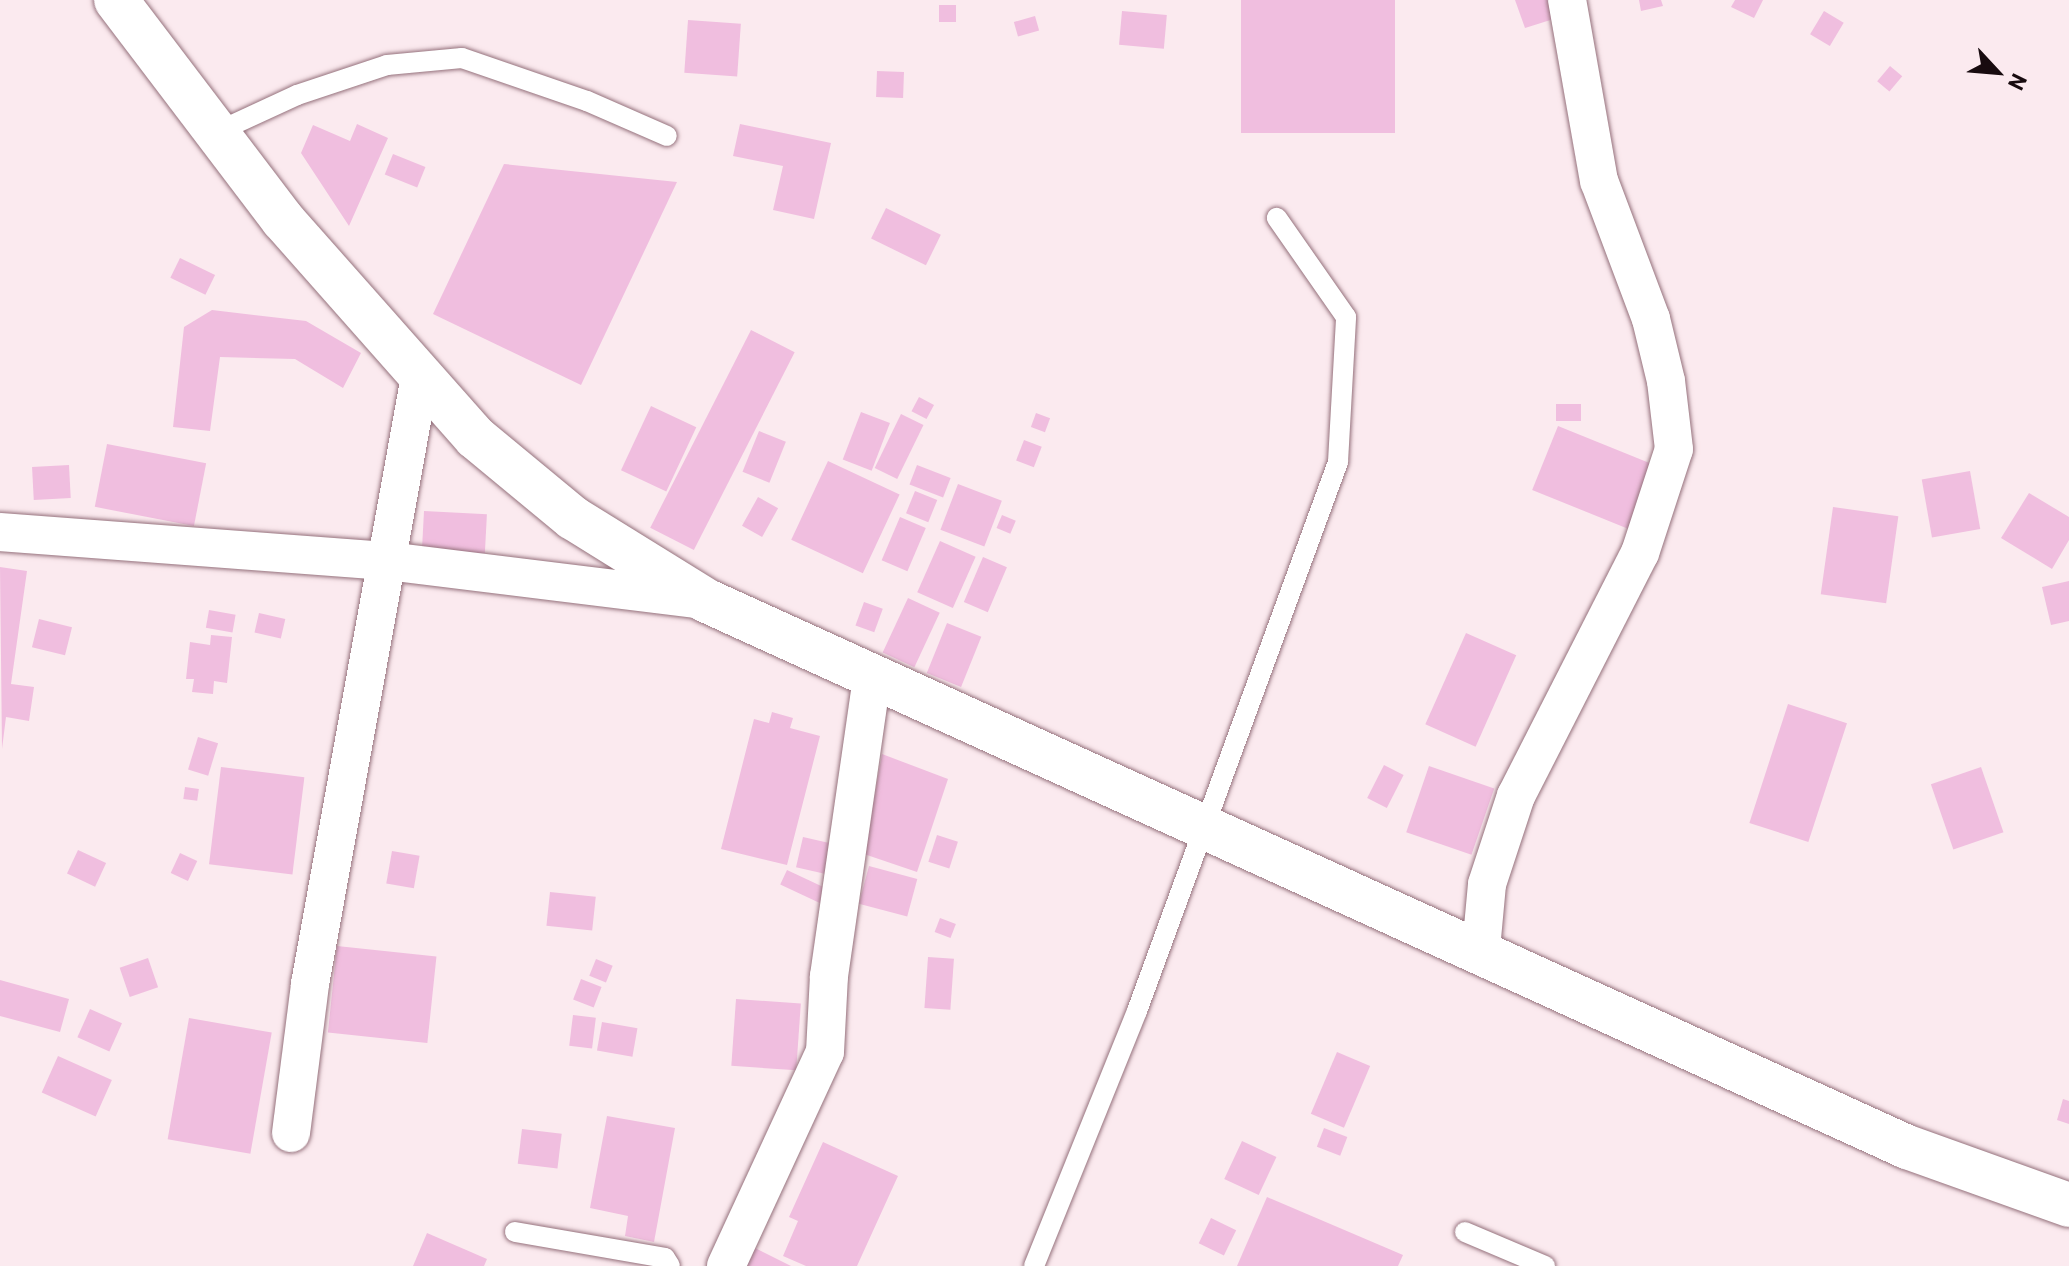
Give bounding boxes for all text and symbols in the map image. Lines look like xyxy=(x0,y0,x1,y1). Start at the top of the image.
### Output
north arrow xyxy=(1957,32,2037,112)
text: N xyxy=(2004,70,2033,95)

